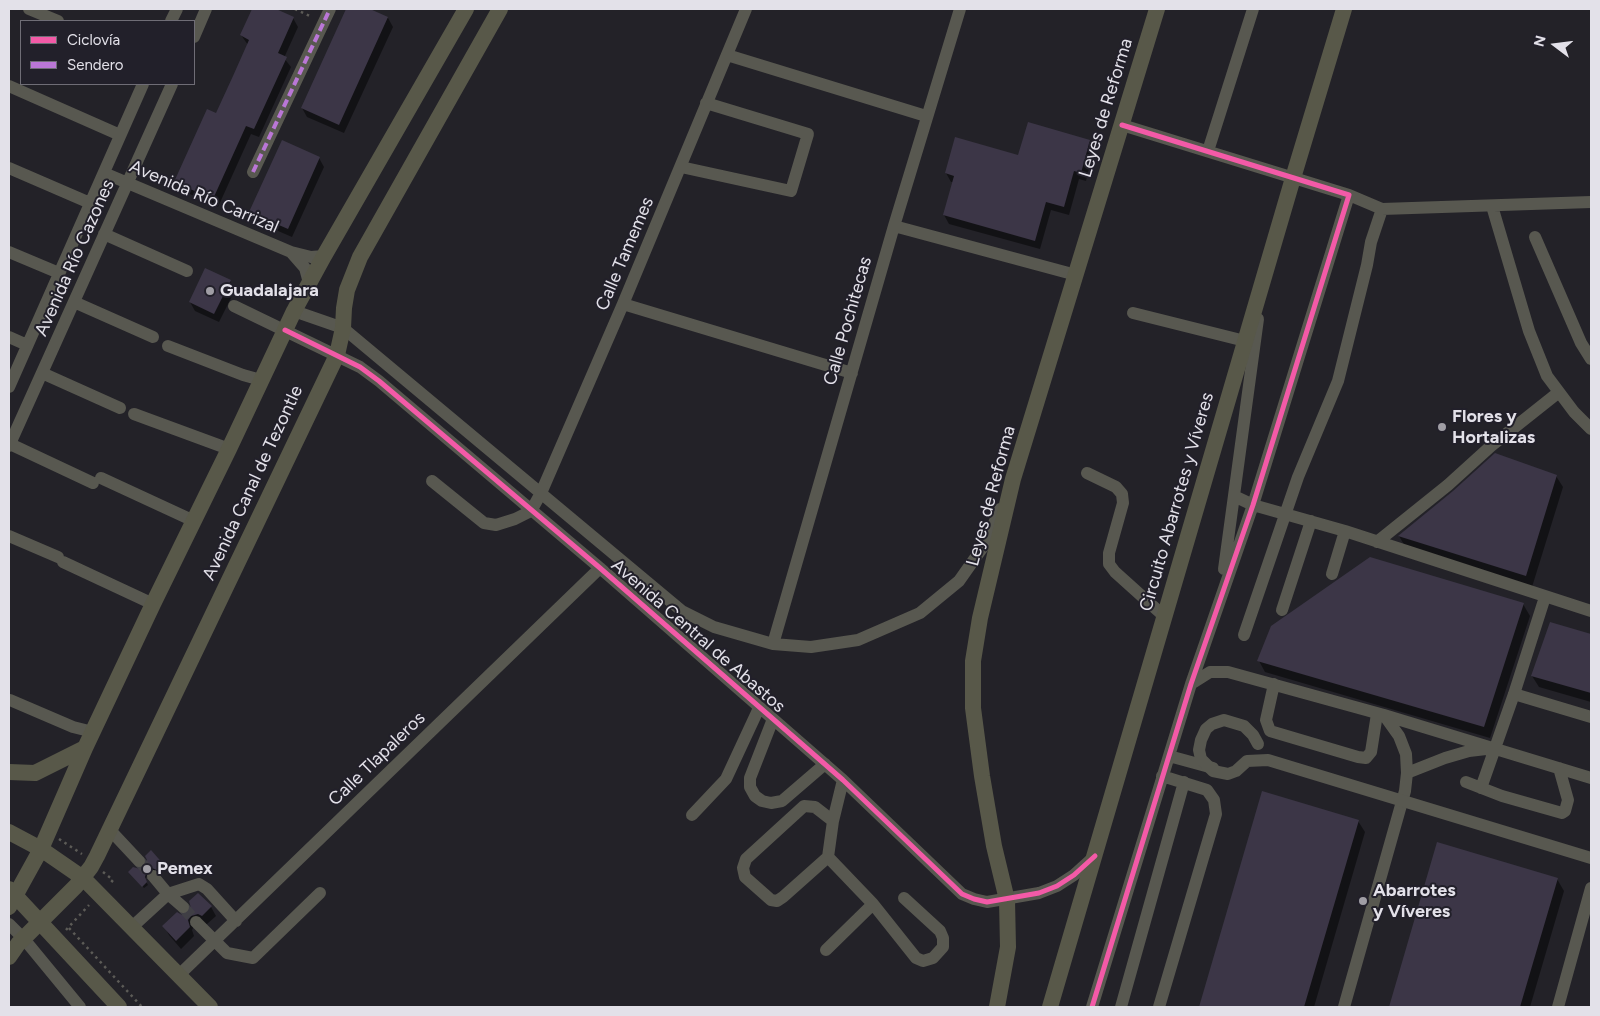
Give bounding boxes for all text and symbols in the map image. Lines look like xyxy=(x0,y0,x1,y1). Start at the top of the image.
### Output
legend xyxy=(20,20,195,85)
north arrow xyxy=(1530,20,1580,70)
text: Ciclovía xyxy=(67,31,120,49)
text: N xyxy=(1530,34,1550,48)
street label: Leyes de Reforma xyxy=(1075,36,1137,180)
text: Sendero xyxy=(67,56,124,74)
street label: Avenida Río Carrizal xyxy=(126,156,282,238)
street label: Avenida Río Cazones xyxy=(31,176,119,340)
street label: Calle Tamemes xyxy=(591,194,659,314)
street label: Calle Pochitecas xyxy=(819,254,877,388)
place label: Guadalajara xyxy=(220,280,319,302)
marker: Guadalajara xyxy=(204,285,216,297)
street label: Avenida Canal de Tezontle xyxy=(198,382,308,584)
street label: Circuito Abarrotes y Víveres xyxy=(1135,390,1219,614)
place label: Flores y Hortalizas xyxy=(1452,406,1535,448)
marker: Flores y Hortalizas xyxy=(1436,421,1448,433)
street label: Leyes de Reforma xyxy=(962,423,1020,569)
street label: Avenida Central de Abastos xyxy=(607,555,789,717)
street label: Calle Tlapaleros xyxy=(324,707,430,811)
place label: Pemex xyxy=(157,858,213,880)
marker: Pemex xyxy=(141,863,153,875)
place label: Abarrotes y Víveres xyxy=(1373,880,1456,922)
marker: Abarrotes y Víveres xyxy=(1357,895,1369,907)

